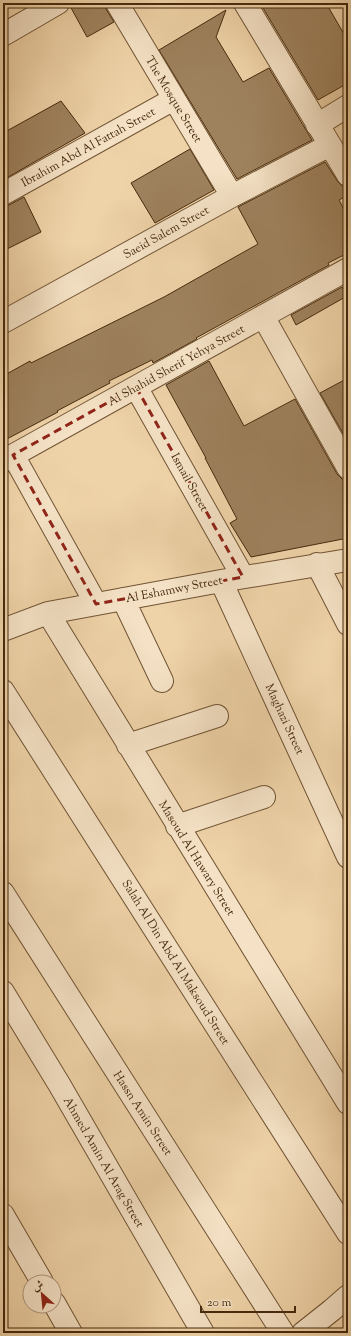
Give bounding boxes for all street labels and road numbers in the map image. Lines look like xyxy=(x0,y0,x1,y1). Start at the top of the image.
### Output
street label: The Mosque Street xyxy=(140,53,206,146)
street label: Ibrahim Abd Al Fattah Street xyxy=(18,103,159,192)
street label: Saeid Salem Street xyxy=(120,202,213,264)
street label: Al Shahid Sherif Yehya Street xyxy=(105,321,248,411)
street label: Ismail Street xyxy=(166,450,213,515)
street label: Al Eshamwy Street xyxy=(124,572,224,608)
street label: Maghazi Street xyxy=(260,681,308,758)
street label: Masoud Al Hawary Street xyxy=(153,797,239,920)
street label: Salah Al Din Abd Al Maksoud Street xyxy=(117,876,234,1049)
street label: Hassn Amin Street xyxy=(108,1068,176,1159)
street label: Ahmed Amin Al Arag Street xyxy=(58,1094,148,1231)

